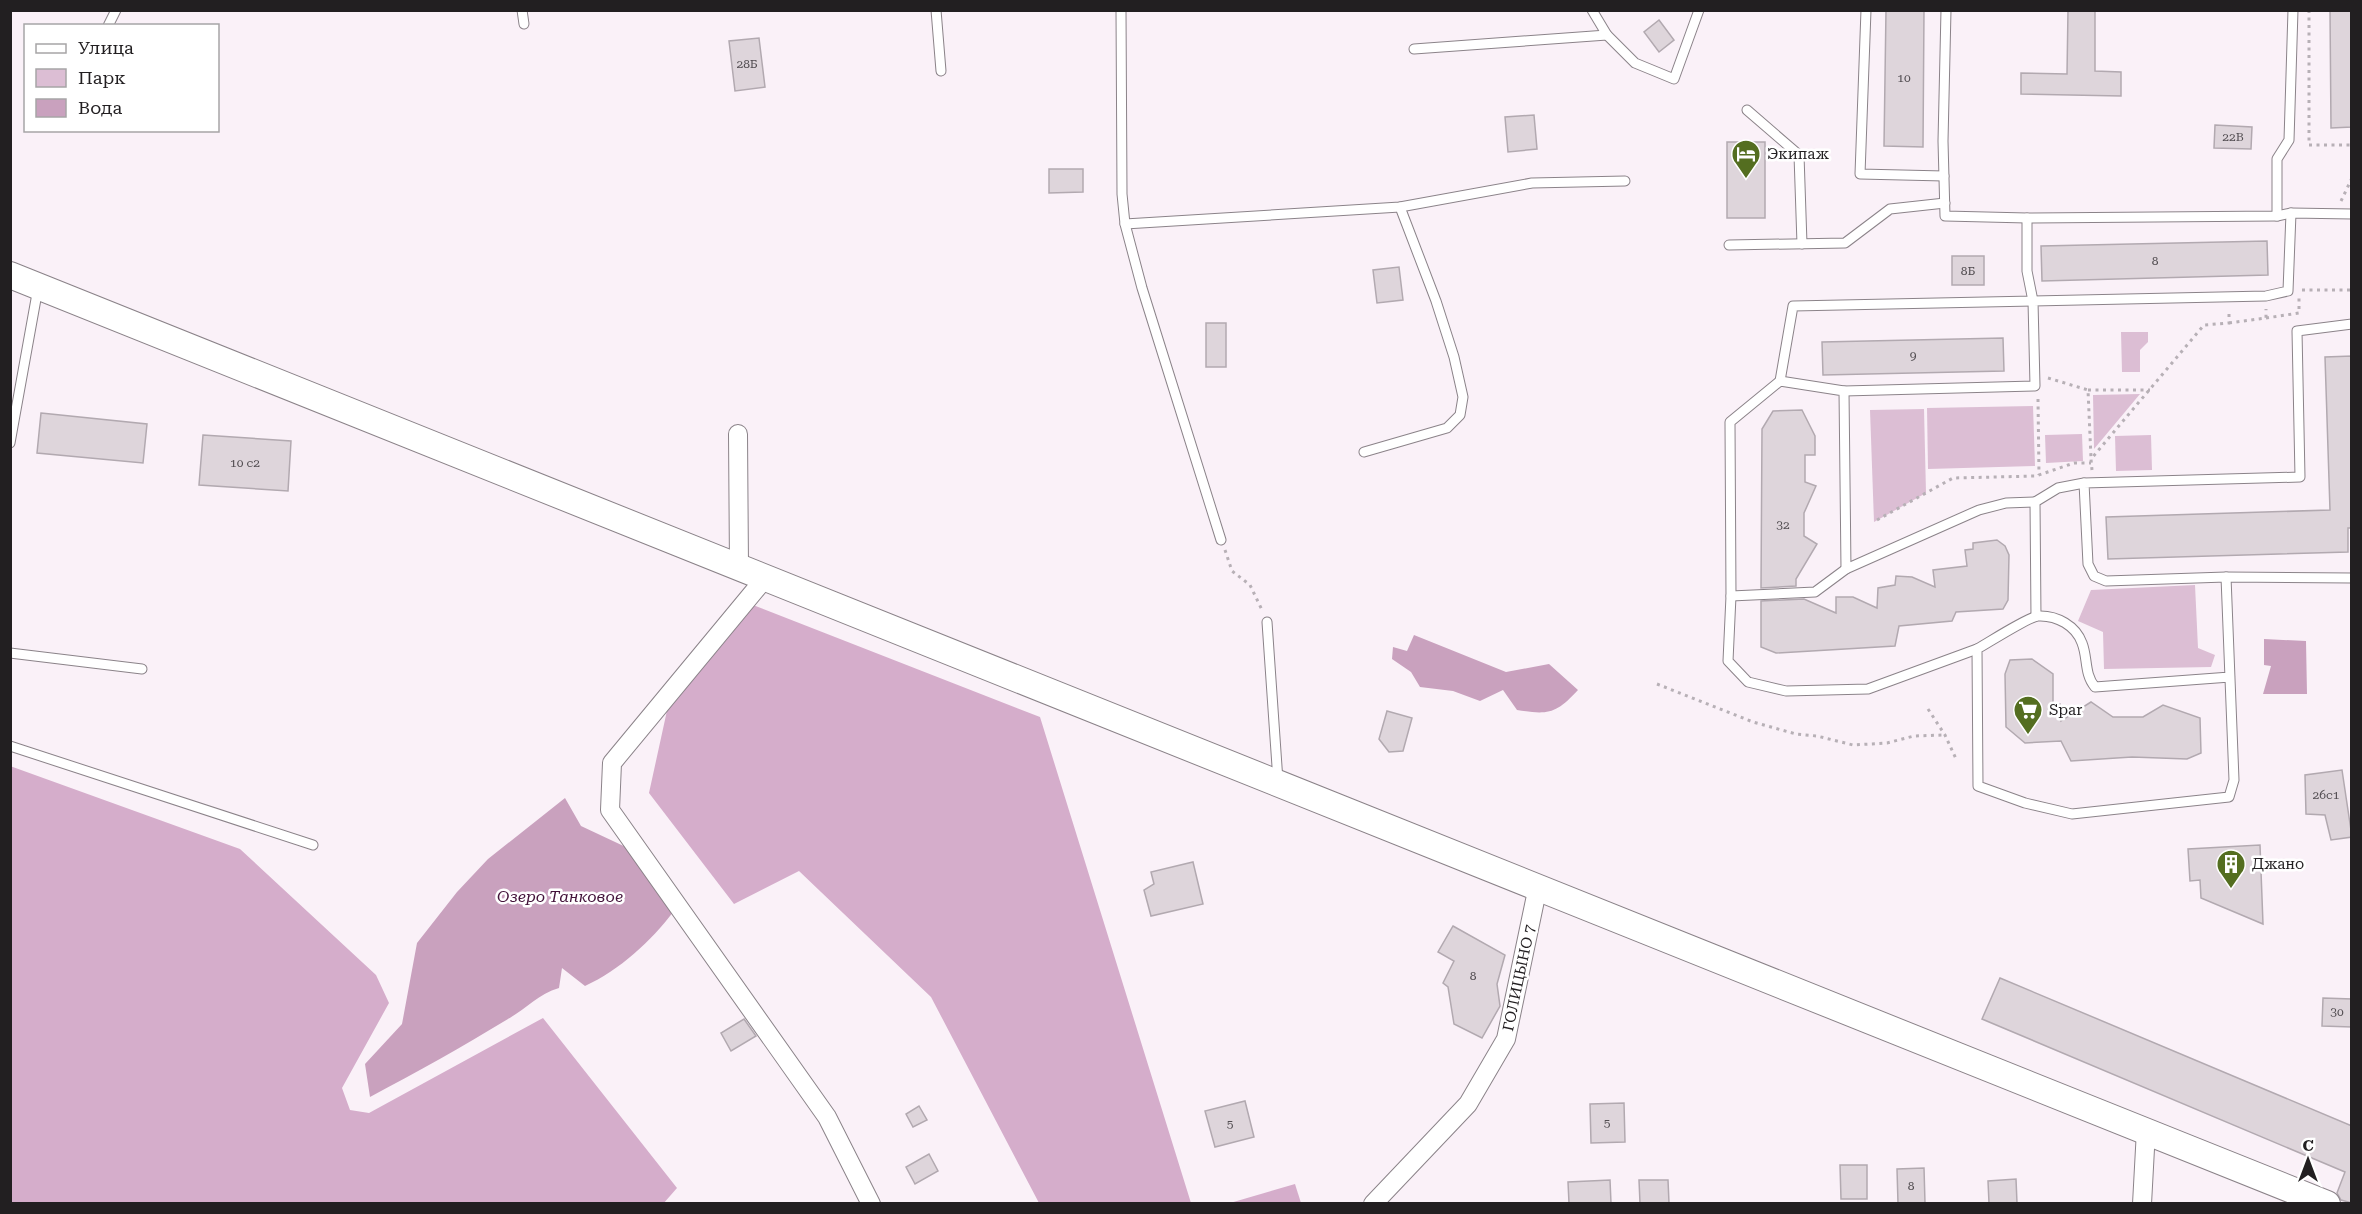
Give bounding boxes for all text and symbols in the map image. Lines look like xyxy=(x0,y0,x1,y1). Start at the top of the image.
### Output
legend xyxy=(24,24,219,132)
text: Улица xyxy=(78,37,134,58)
house number: 28Б xyxy=(736,57,758,71)
text: Парк xyxy=(78,67,126,88)
house number: 10 xyxy=(1897,71,1911,85)
text: Вода xyxy=(78,97,122,118)
house number: 22В xyxy=(2222,130,2244,144)
hotel icon: Экипаж xyxy=(1730,138,1762,180)
place label: Экипаж xyxy=(1767,145,1829,163)
house number: 8 xyxy=(2152,254,2159,268)
house number: 8Б xyxy=(1961,264,1976,278)
house number: 9 xyxy=(1910,349,1917,363)
house number: 10 с2 xyxy=(230,456,260,470)
house number: 32 xyxy=(1776,518,1790,532)
supermarket icon: Spar xyxy=(2012,694,2044,736)
place label: Spar xyxy=(2049,701,2082,719)
house number: 26с1 xyxy=(2313,788,2340,802)
building icon: Джано xyxy=(2215,848,2247,890)
place label: Джано xyxy=(2252,855,2304,873)
water label: Озеро Танковое xyxy=(497,887,623,906)
street label: ГОЛИЦЫНО 7 xyxy=(1499,923,1539,1033)
house number: 8 xyxy=(1470,969,1477,983)
house number: 30 xyxy=(2330,1005,2344,1019)
house number: 5 xyxy=(1604,1116,1611,1130)
house number: 5 xyxy=(1227,1117,1234,1131)
north arrow xyxy=(2278,1130,2338,1190)
text: С xyxy=(2302,1136,2314,1155)
house number: 8 xyxy=(1908,1179,1915,1193)

